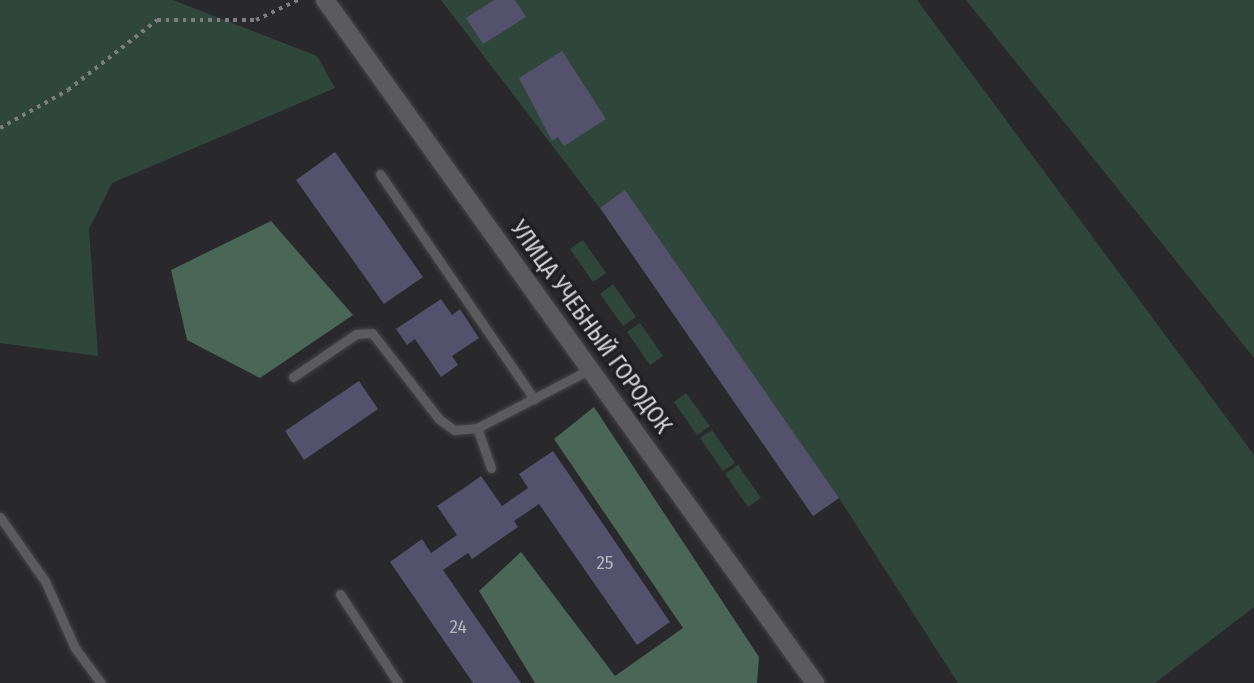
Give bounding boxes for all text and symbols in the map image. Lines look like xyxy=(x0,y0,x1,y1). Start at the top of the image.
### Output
street label: УЛИЦА УЧЕБНЫЙ ГОРОДОК xyxy=(505,215,677,439)
house number: 25 xyxy=(596,552,614,574)
house number: 24 xyxy=(449,616,467,638)

